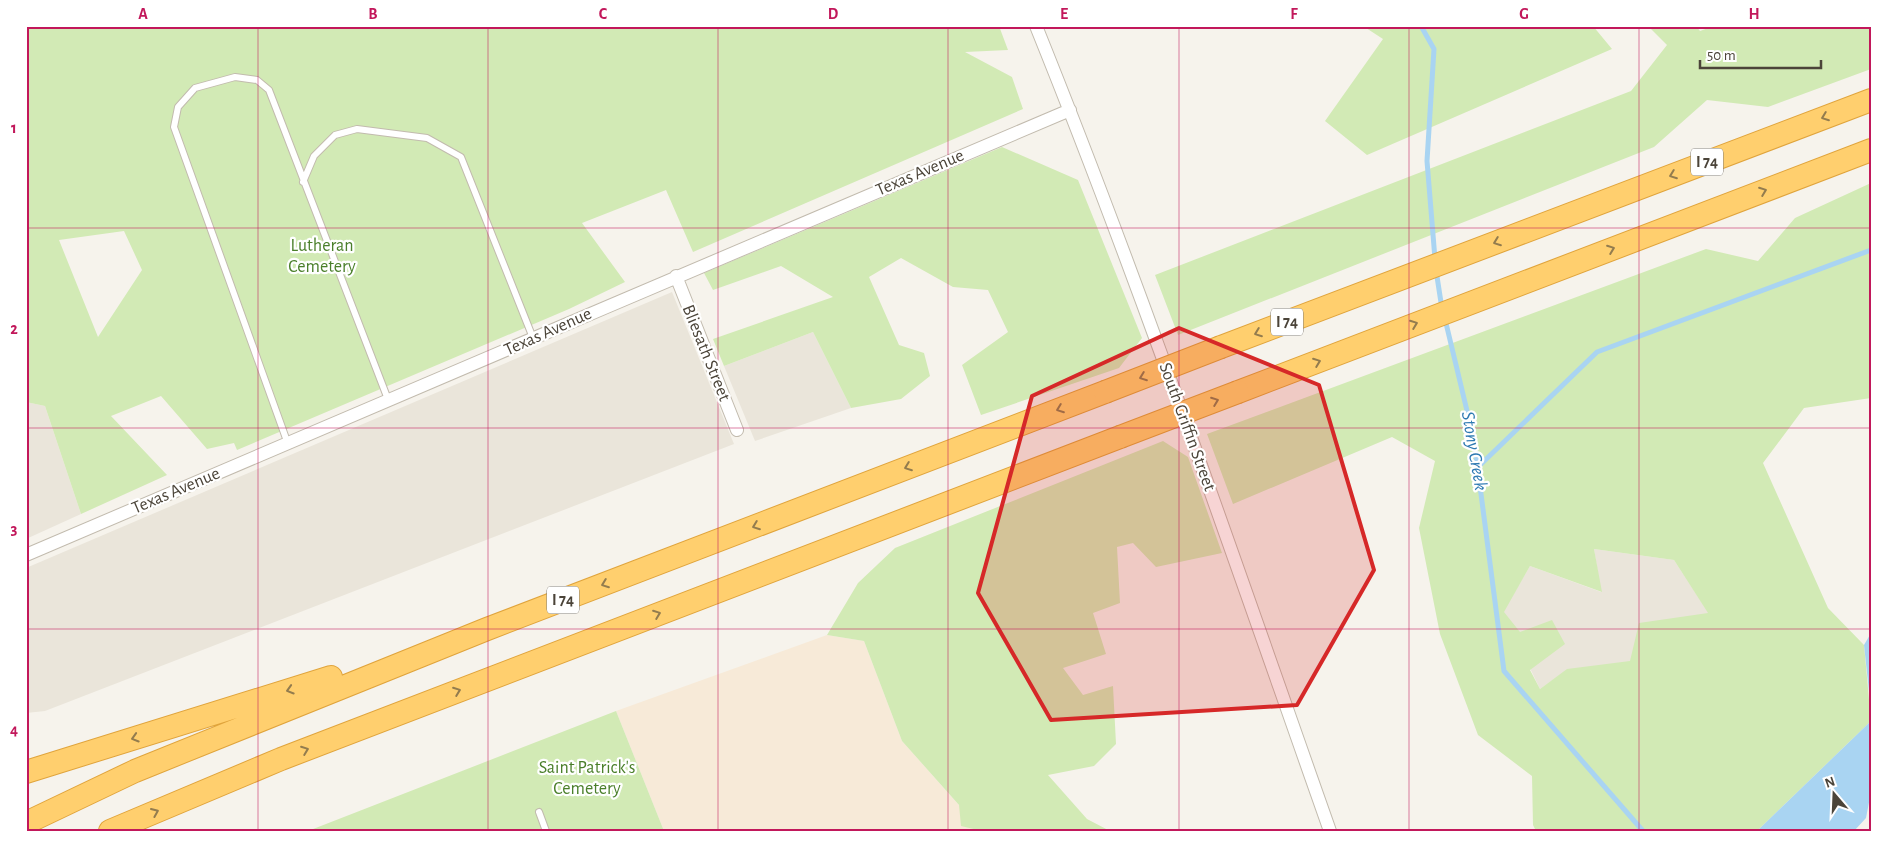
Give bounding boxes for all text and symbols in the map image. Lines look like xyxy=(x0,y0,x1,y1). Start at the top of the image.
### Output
text: A xyxy=(138,6,148,22)
text: B xyxy=(368,6,378,22)
text: C xyxy=(599,6,608,22)
text: D xyxy=(828,6,839,22)
text: E xyxy=(1060,6,1068,22)
text: F xyxy=(1290,6,1298,22)
text: G xyxy=(1519,6,1529,22)
text: H xyxy=(1748,6,1760,22)
scale bar xyxy=(1700,38,1821,70)
text: 50 m xyxy=(1707,48,1736,63)
one-way arrow xyxy=(1821,111,1830,121)
text: 1 xyxy=(11,120,17,136)
street label: Texas Avenue xyxy=(873,146,967,200)
road number: I 74 xyxy=(1691,148,1723,176)
one-way arrow xyxy=(1670,169,1678,179)
one-way arrow xyxy=(1758,187,1767,197)
one-way arrow xyxy=(1493,236,1502,246)
park label: Lutheran Cemetery xyxy=(288,237,356,276)
one-way arrow xyxy=(1606,245,1615,255)
street label: Bliesath Street xyxy=(679,302,734,404)
street label: Texas Avenue xyxy=(501,305,595,359)
road number: I 74 xyxy=(1271,308,1303,336)
one-way arrow xyxy=(1409,320,1418,330)
text: 2 xyxy=(10,321,18,337)
one-way arrow xyxy=(1254,327,1263,337)
one-way arrow xyxy=(1312,358,1320,368)
street label: South Griffin Street xyxy=(1155,361,1219,494)
one-way arrow xyxy=(1139,371,1148,381)
one-way arrow xyxy=(1210,397,1218,407)
one-way arrow xyxy=(1056,403,1065,413)
water label: Stony Creek xyxy=(1458,410,1490,492)
one-way arrow xyxy=(904,461,913,471)
street label: Texas Avenue xyxy=(129,464,223,518)
one-way arrow xyxy=(753,520,761,530)
text: 3 xyxy=(11,521,18,537)
one-way arrow xyxy=(601,578,610,588)
road number: I 74 xyxy=(547,586,579,614)
one-way arrow xyxy=(652,610,661,620)
one-way arrow xyxy=(286,685,295,695)
one-way arrow xyxy=(452,687,460,697)
text: 4 xyxy=(10,722,18,738)
one-way arrow xyxy=(131,733,139,743)
one-way arrow xyxy=(300,745,309,756)
park label: Saint Patrick's Cemetery xyxy=(539,759,635,798)
north arrow xyxy=(1810,770,1860,820)
text: N xyxy=(1823,774,1837,791)
one-way arrow xyxy=(150,807,159,818)

